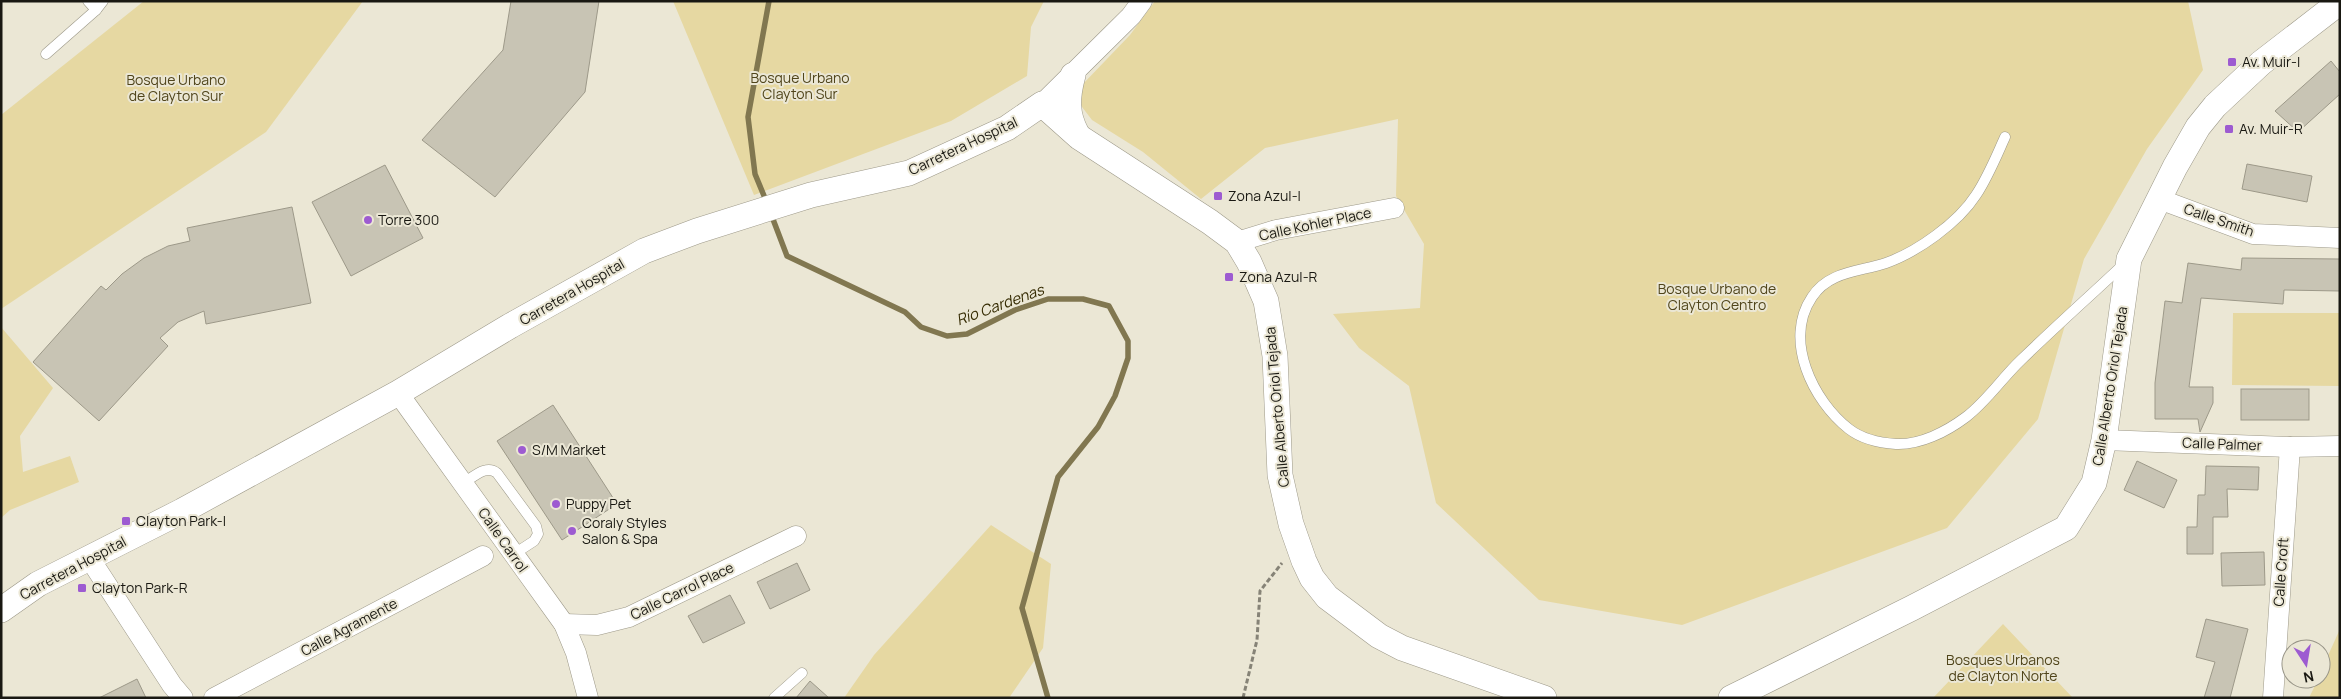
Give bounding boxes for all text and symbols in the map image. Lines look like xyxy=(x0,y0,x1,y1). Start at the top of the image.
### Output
place label: Av. Muir-I xyxy=(2242,52,2300,71)
marker: Av. Muir-I xyxy=(2226,56,2238,68)
park label: Bosque Urbano Clayton Sur xyxy=(750,68,850,103)
park label: Bosque Urbano de Clayton Sur xyxy=(126,70,226,105)
street label: Carretera Hospital xyxy=(905,112,1020,179)
place label: Av. Muir-R xyxy=(2239,119,2303,138)
marker: Av. Muir-R xyxy=(2223,123,2235,135)
place label: Zona Azul-I xyxy=(1228,186,1301,205)
marker: Zona Azul-I xyxy=(1212,190,1224,202)
street label: Calle Smith xyxy=(2182,199,2257,240)
street label: Calle Kohler Place xyxy=(1257,202,1373,245)
place label: Torre 300 xyxy=(378,210,439,229)
marker: Torre 300 xyxy=(362,214,374,226)
street label: Carretera Hospital xyxy=(516,254,628,329)
place label: Zona Azul-R xyxy=(1239,267,1318,286)
marker: Zona Azul-R xyxy=(1223,271,1235,283)
water label: Río Cardenas xyxy=(953,279,1048,330)
park label: Bosque Urbano de Clayton Centro xyxy=(1658,279,1776,314)
street label: Calle Alberto Oriol Tejada xyxy=(2088,305,2131,467)
street label: Calle Alberto Oriol Tejada xyxy=(1260,326,1293,488)
street label: Calle Palmer xyxy=(2182,433,2262,454)
place label: S/M Market xyxy=(532,440,606,459)
marker: S/M Market xyxy=(516,444,528,456)
place label: Puppy Pet xyxy=(566,494,632,513)
marker: Puppy Pet xyxy=(550,498,562,510)
street label: Calle Carrol xyxy=(474,504,533,576)
place label: Clayton Park-I xyxy=(136,511,226,530)
place label: Coraly Styles Salon & Spa xyxy=(582,513,667,548)
marker: Clayton Park-I xyxy=(120,515,132,527)
marker: Coraly Styles Salon & Spa xyxy=(566,525,578,537)
street label: Carretera Hospital xyxy=(16,531,129,604)
street label: Calle Croft xyxy=(2269,536,2292,607)
street label: Calle Carrol Place xyxy=(627,557,737,624)
place label: Clayton Park-R xyxy=(92,578,188,597)
marker: Clayton Park-R xyxy=(76,582,88,594)
street label: Calle Agramente xyxy=(297,593,400,660)
north arrow xyxy=(2281,639,2331,689)
park label: Bosques Urbanos de Clayton Norte xyxy=(1946,650,2060,685)
text: N xyxy=(2302,667,2316,688)

